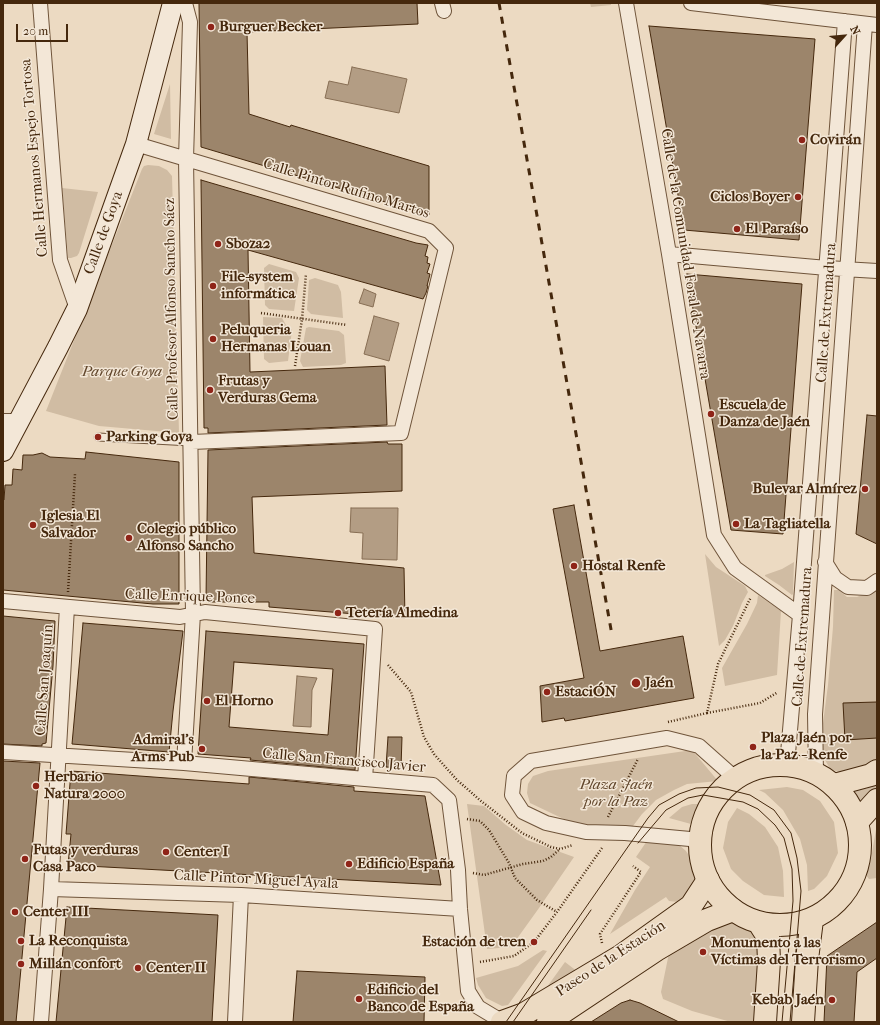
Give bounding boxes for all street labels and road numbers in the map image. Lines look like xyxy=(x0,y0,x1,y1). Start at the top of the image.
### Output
street label: Calle Hermanos Espejo Tortosa xyxy=(17,58,53,258)
street label: Calle de la Comunidad Foral de Navarra xyxy=(656,127,714,381)
street label: Calle Pintor Rufino Martos xyxy=(261,155,431,223)
street label: Calle de Goya xyxy=(81,189,127,277)
street label: Calle Profesor Alfonso Sancho Sáez xyxy=(161,198,183,420)
street label: Calle de Extremadura xyxy=(813,243,841,383)
street label: Calle de Extremadura xyxy=(789,567,817,707)
street label: Calle Enrique Ponce xyxy=(125,586,255,608)
street label: Calle San Joaquín xyxy=(32,624,58,736)
street label: Calle San Francisco Javier xyxy=(261,745,427,777)
street label: Calle Pintor Miguel Ayala xyxy=(173,867,339,893)
street label: Paseo de la Estación xyxy=(553,917,669,1001)

